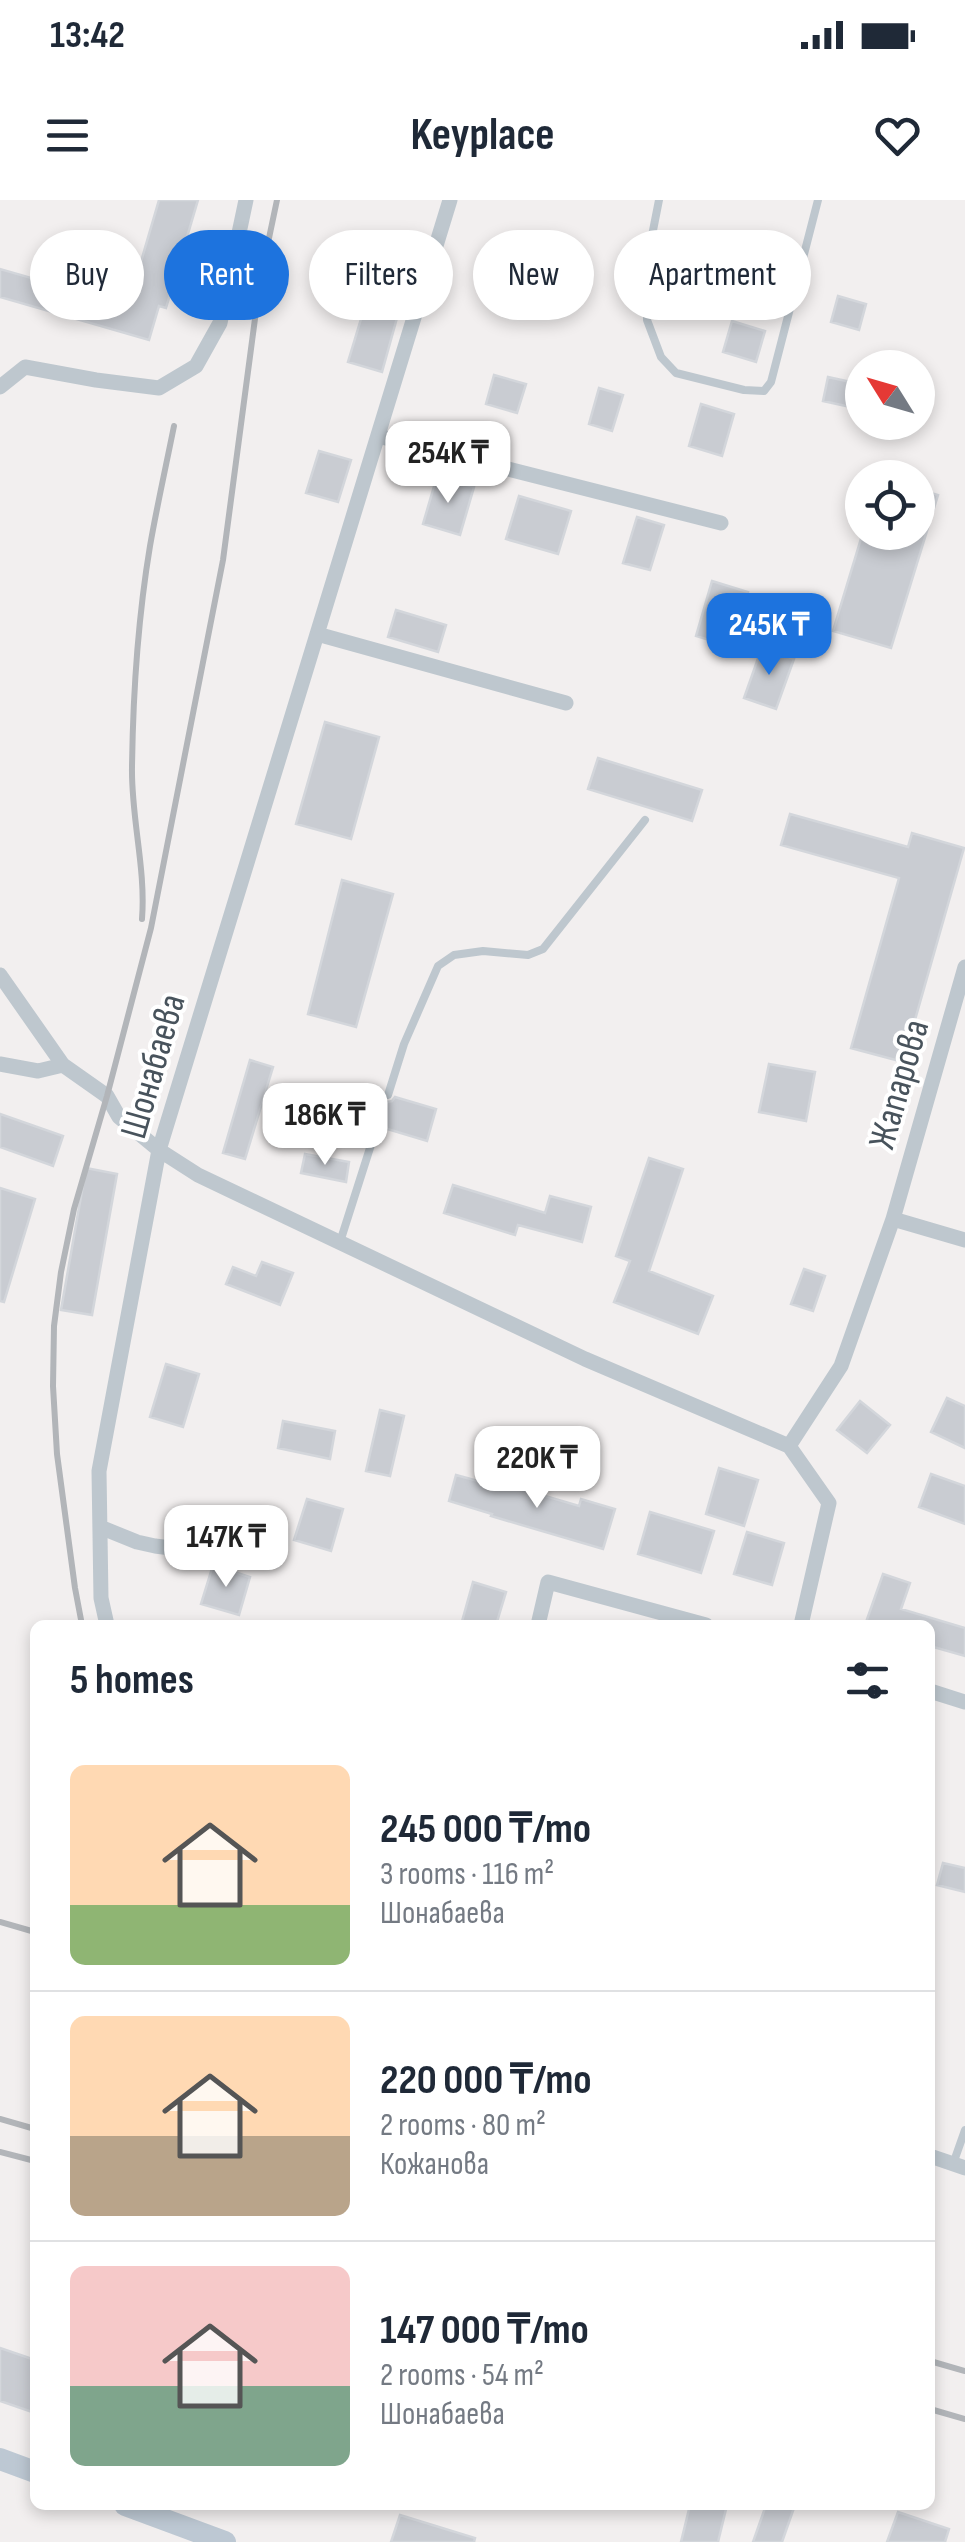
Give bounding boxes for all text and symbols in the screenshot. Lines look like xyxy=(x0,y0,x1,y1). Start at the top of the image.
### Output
text: 13:42 xyxy=(50,13,125,58)
icon: menu xyxy=(40,108,95,163)
text: Keyplace xyxy=(410,108,555,163)
icon: heart xyxy=(870,108,925,163)
chip: Buy xyxy=(30,230,144,320)
chip: Rent xyxy=(164,230,289,320)
chip: Filters xyxy=(309,230,453,320)
chip: New xyxy=(473,230,594,320)
chip: Apartment xyxy=(614,230,811,320)
north arrow xyxy=(845,350,935,440)
map controls xyxy=(845,350,935,550)
pin: 254K ₸ xyxy=(367,421,529,506)
text: 254K ₸ xyxy=(407,434,489,473)
button: locate xyxy=(845,460,935,550)
pin: 245K ₸ xyxy=(688,593,850,678)
text: 245K ₸ xyxy=(728,606,810,645)
street label: Шонабаева xyxy=(111,989,196,1144)
street label: Жапарова xyxy=(860,1015,939,1154)
pin: 186K ₸ xyxy=(244,1083,406,1168)
text: 186K ₸ xyxy=(285,1096,365,1135)
pin: 220K ₸ xyxy=(456,1426,618,1511)
text: 220K ₸ xyxy=(496,1439,578,1478)
pin: 147K ₸ xyxy=(145,1505,307,1590)
text: 147K ₸ xyxy=(186,1518,266,1557)
icon: filters xyxy=(840,1653,895,1708)
text: 5 homes xyxy=(70,1655,194,1706)
text: 245 000 ₸/mo xyxy=(380,1804,591,1855)
icon: home xyxy=(150,1805,270,1925)
text: 3 rooms · 116 m² xyxy=(380,1855,554,1894)
text: Шонабаева xyxy=(380,1894,505,1933)
text: 220 000 ₸/mo xyxy=(380,2055,592,2106)
icon: home xyxy=(150,2056,270,2176)
text: 2 rooms · 80 m² xyxy=(380,2106,546,2145)
text: Кожанова xyxy=(380,2145,489,2184)
text: 147 000 ₸/mo xyxy=(380,2305,589,2356)
icon: home xyxy=(150,2306,270,2426)
text: 2 rooms · 54 m² xyxy=(380,2356,544,2395)
text: Шонабаева xyxy=(380,2395,505,2434)

